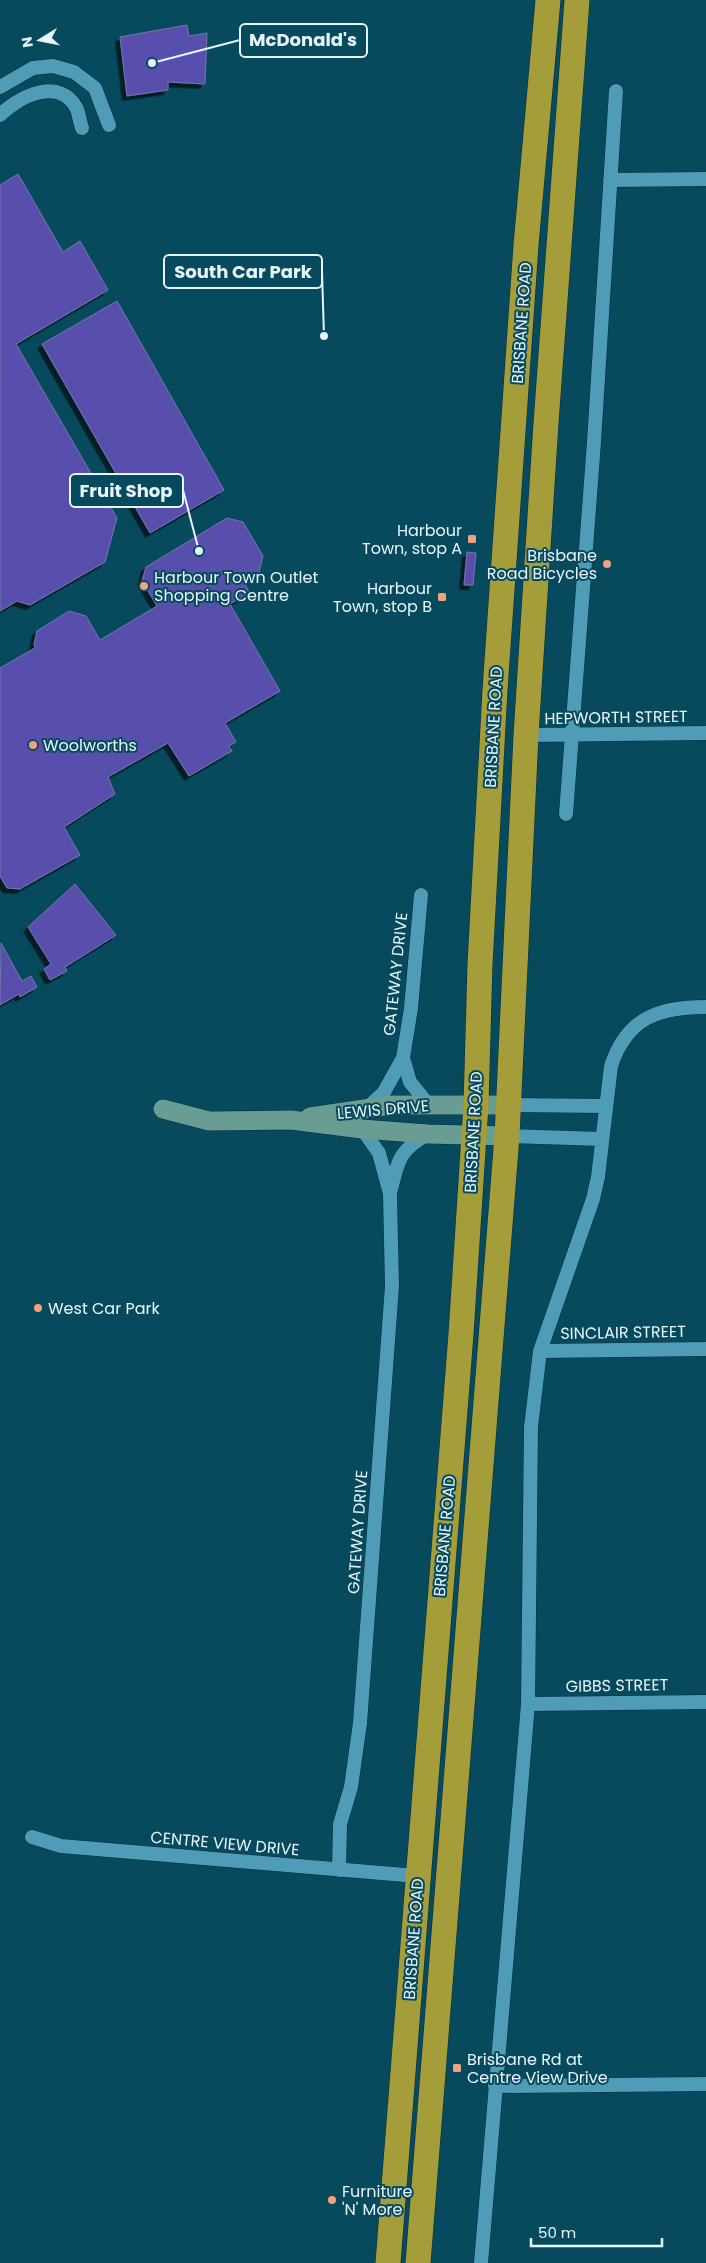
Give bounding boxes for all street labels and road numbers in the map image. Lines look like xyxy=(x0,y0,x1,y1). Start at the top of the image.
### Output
street label: BRISBANE ROAD xyxy=(506,262,537,384)
street label: BRISBANE ROAD xyxy=(479,666,508,788)
street label: HEPWORTH STREET xyxy=(544,705,688,730)
street label: GATEWAY DRIVE xyxy=(378,911,413,1037)
street label: BRISBANE ROAD xyxy=(459,1071,488,1193)
street label: LEWIS DRIVE xyxy=(336,1094,430,1125)
street label: SINCLAIR STREET xyxy=(560,1320,686,1345)
street label: GATEWAY DRIVE xyxy=(342,1469,373,1595)
street label: BRISBANE ROAD xyxy=(428,1474,461,1598)
street label: GIBBS STREET xyxy=(566,1673,669,1698)
street label: CENTRE VIEW DRIVE xyxy=(149,1826,300,1861)
street label: BRISBANE ROAD xyxy=(398,1878,429,2000)

